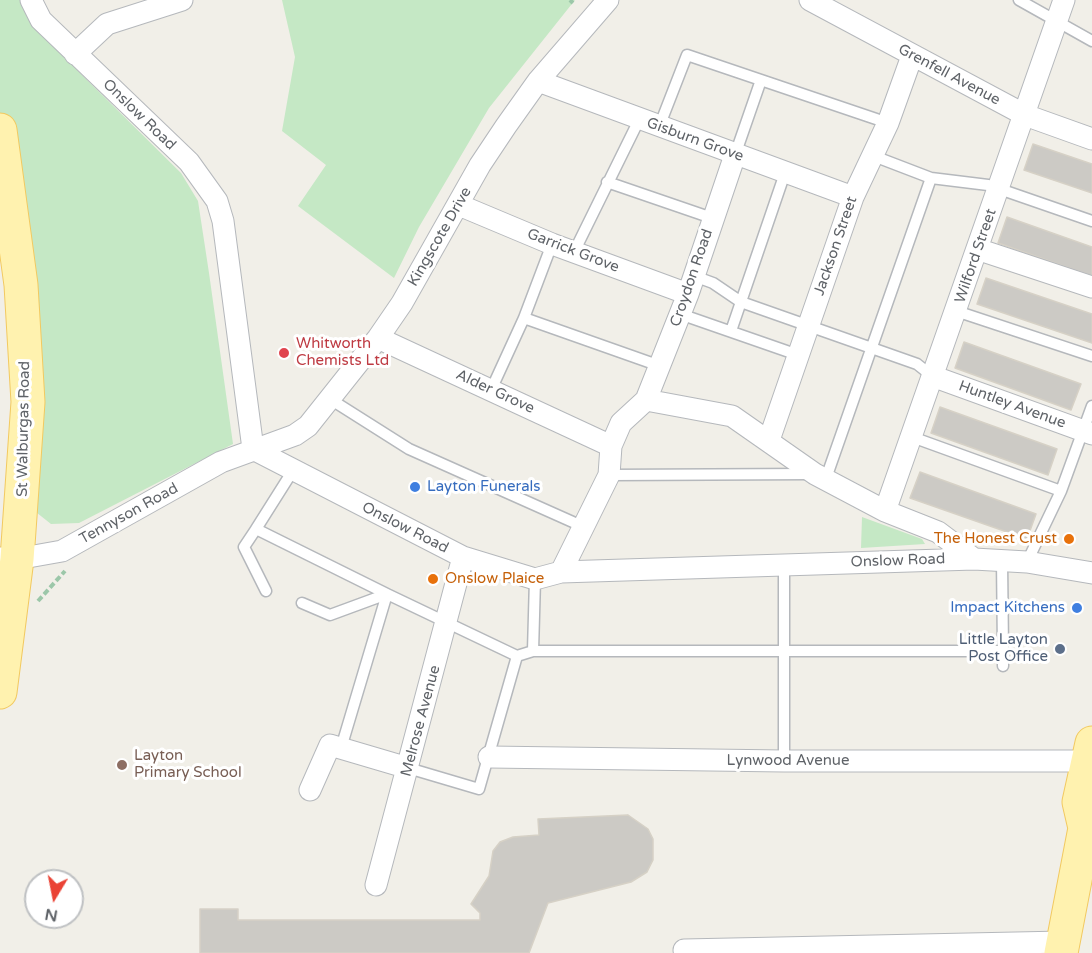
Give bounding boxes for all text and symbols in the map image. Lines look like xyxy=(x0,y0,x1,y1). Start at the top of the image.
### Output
street label: Grenfell Avenue xyxy=(895,40,1003,110)
street label: Onslow Road xyxy=(99,76,179,154)
street label: Gisburn Grove xyxy=(644,114,746,166)
street label: Kingscote Drive xyxy=(404,184,476,290)
street label: Jackson Street xyxy=(811,194,861,298)
street label: Wilford Street xyxy=(951,206,1001,306)
street label: Garrick Grove xyxy=(524,225,622,277)
street label: Croydon Road xyxy=(667,227,717,329)
place label: Whitworth Chemists Ltd xyxy=(296,335,389,370)
marker: Whitworth Chemists Ltd xyxy=(277,346,291,360)
street label: St Walburgas Road xyxy=(14,361,34,497)
street label: Alder Grove xyxy=(453,366,537,418)
street label: Huntley Avenue xyxy=(956,377,1068,433)
place label: Layton Funerals xyxy=(427,478,541,496)
street label: Tennyson Road xyxy=(77,479,181,549)
marker: Layton Funerals xyxy=(408,480,422,494)
street label: Onslow Road xyxy=(359,499,451,557)
place label: The Honest Crust xyxy=(934,530,1057,548)
marker: The Honest Crust xyxy=(1062,532,1076,546)
street label: Onslow Road xyxy=(850,550,946,572)
place label: Onslow Plaice xyxy=(445,570,544,588)
marker: Onslow Plaice xyxy=(426,572,440,586)
place label: Impact Kitchens xyxy=(950,599,1065,617)
marker: Impact Kitchens xyxy=(1070,601,1084,615)
place label: Little Layton Post Office xyxy=(959,631,1048,666)
marker: Little Layton Post Office xyxy=(1053,642,1067,656)
street label: Melrose Avenue xyxy=(397,663,445,779)
place label: Layton Primary School xyxy=(134,747,242,782)
street label: Lynwood Avenue xyxy=(727,752,849,770)
marker: Layton Primary School xyxy=(115,758,129,772)
north arrow xyxy=(24,869,84,929)
text: N xyxy=(43,904,59,926)

